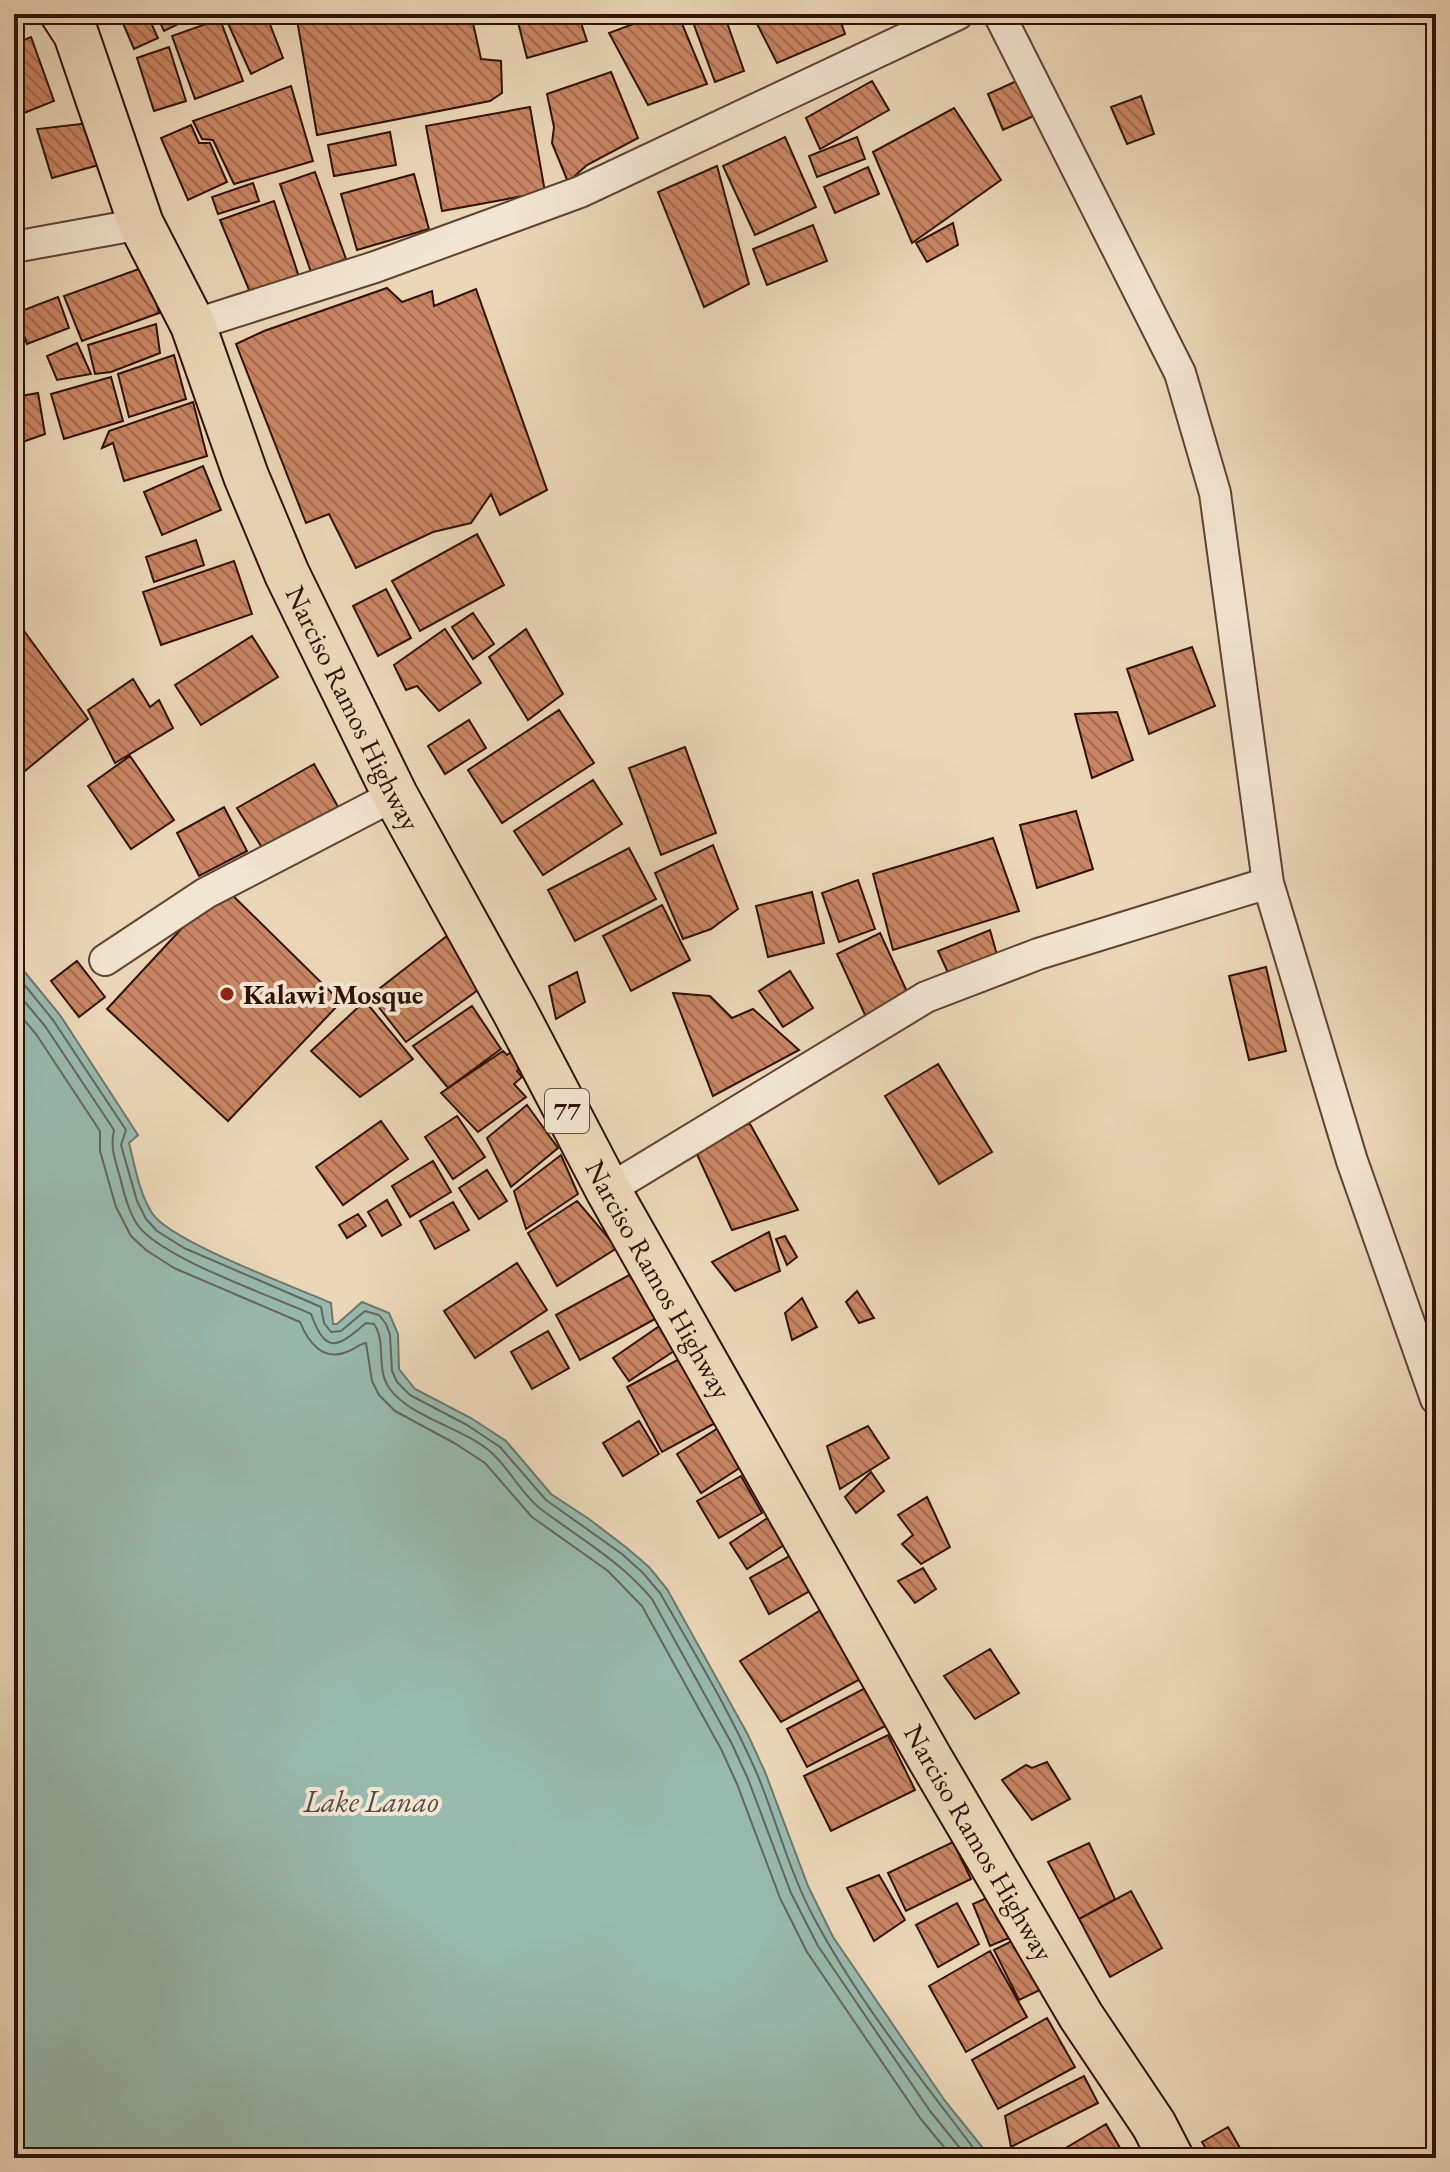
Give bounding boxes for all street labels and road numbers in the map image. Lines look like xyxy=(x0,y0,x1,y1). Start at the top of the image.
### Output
street label: Narciso Ramos Highway xyxy=(278,580,429,837)
road number: 77 xyxy=(545,1089,589,1133)
street label: Narciso Ramos Highway xyxy=(577,1154,741,1406)
street label: Narciso Ramos Highway xyxy=(896,1718,1063,1968)

